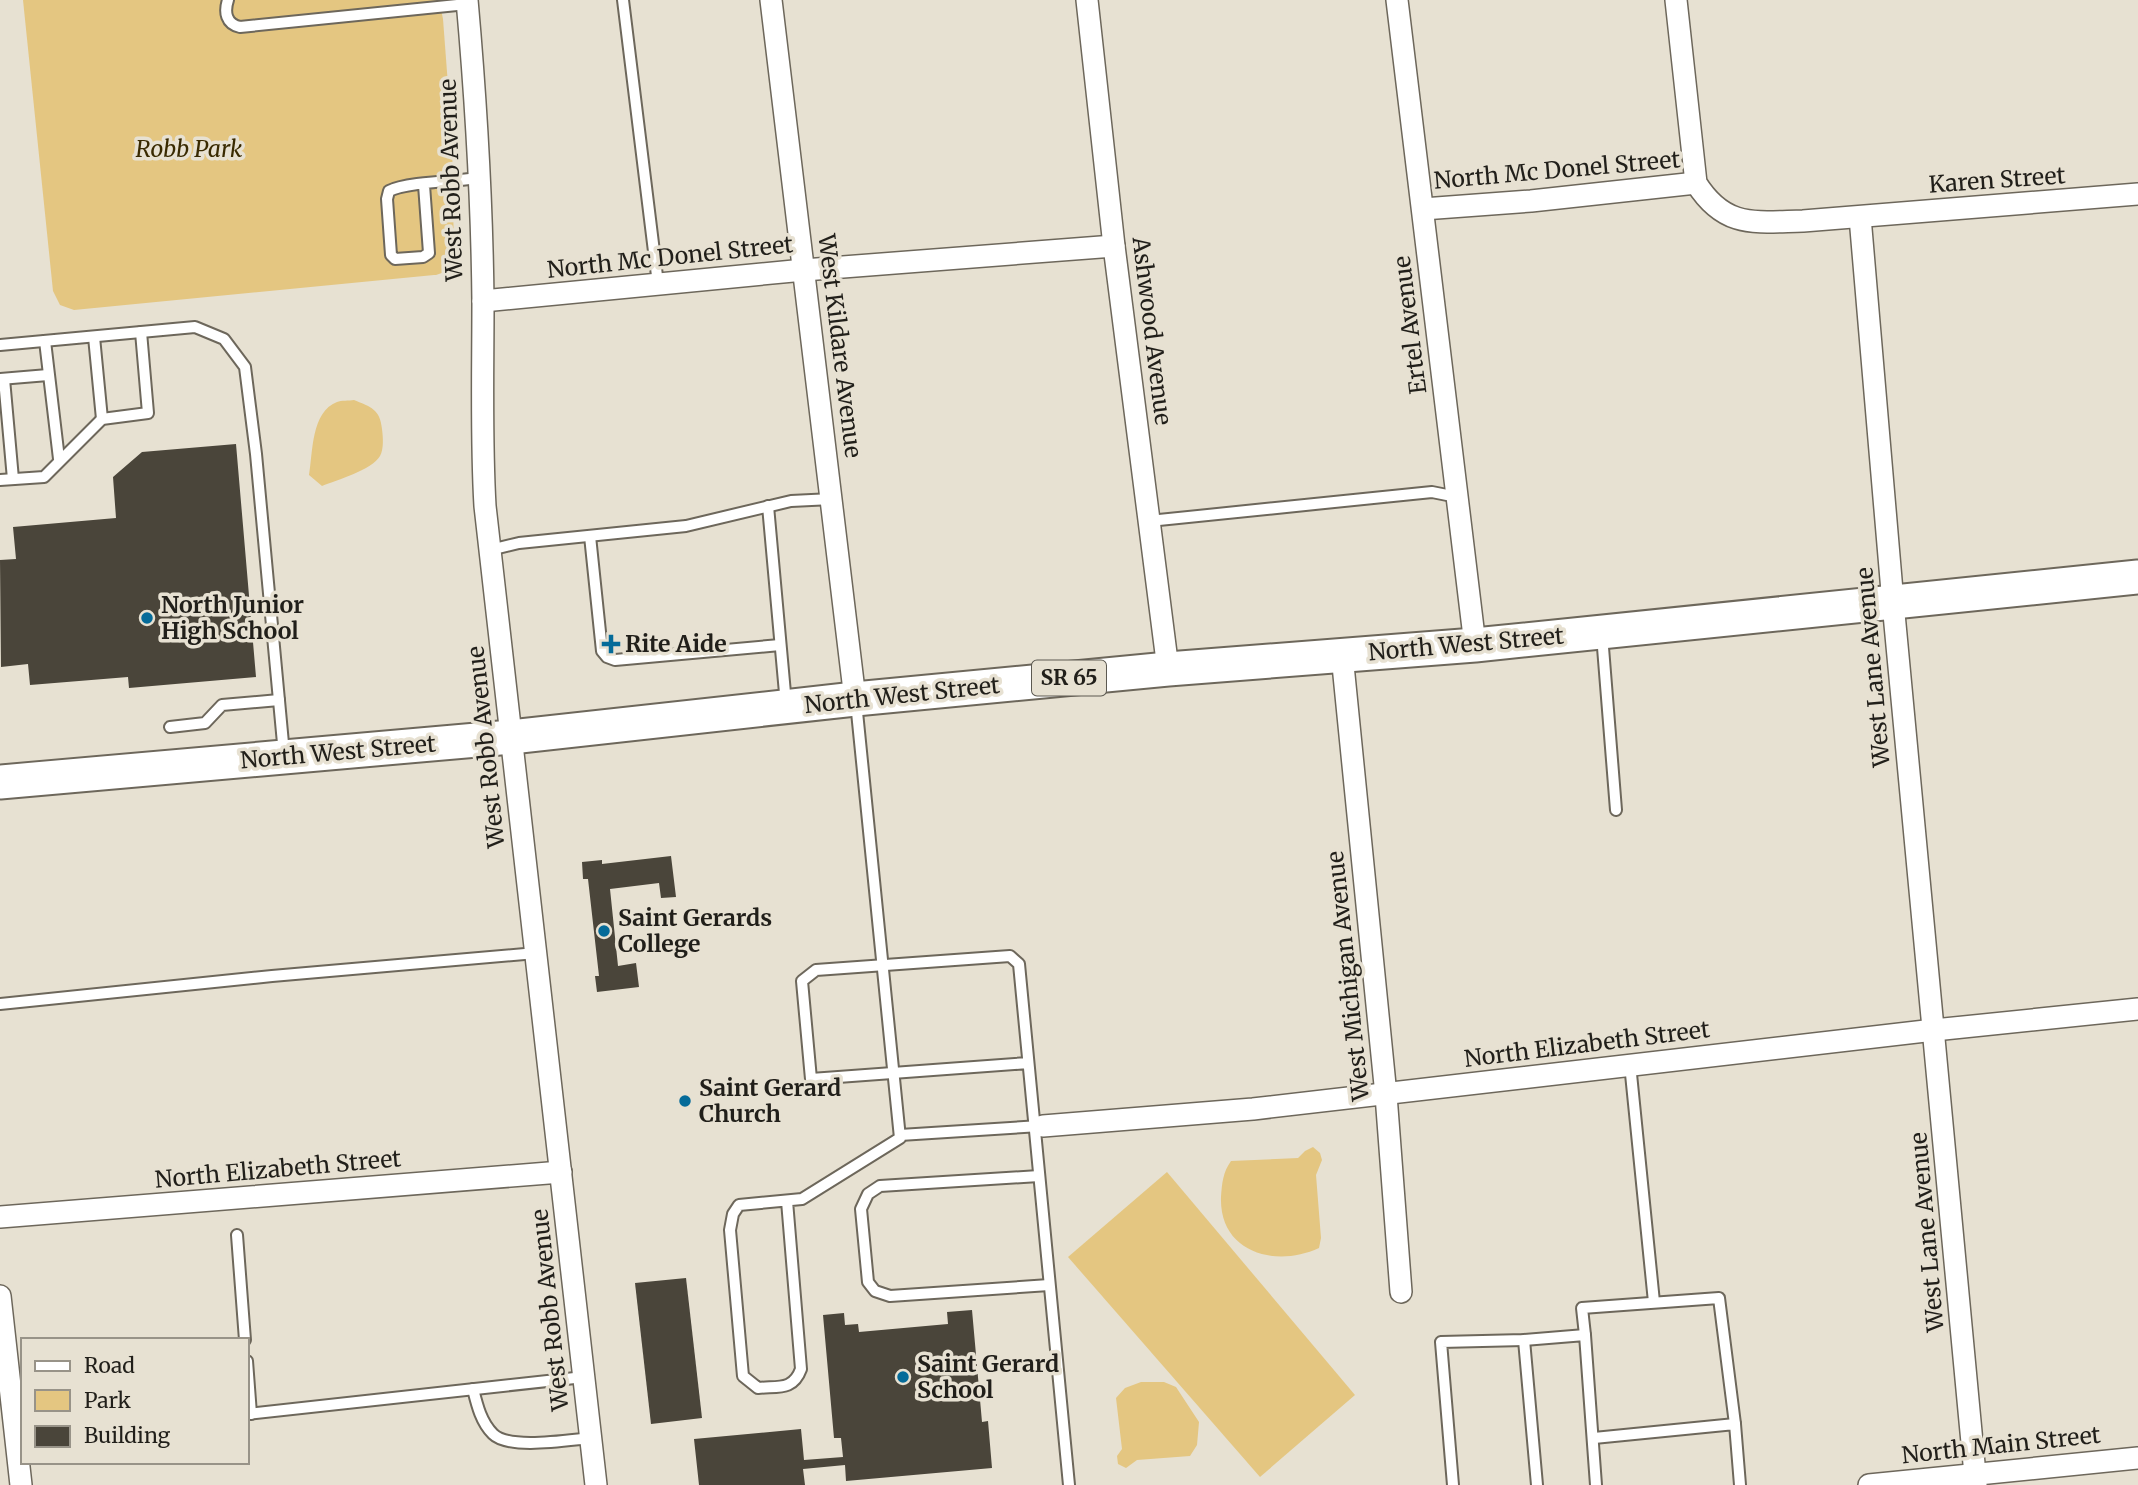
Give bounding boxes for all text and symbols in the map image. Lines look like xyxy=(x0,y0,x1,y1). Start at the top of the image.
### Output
street label: West Robb Avenue xyxy=(432,78,469,283)
park label: Robb Park xyxy=(136,134,243,163)
street label: North Mc Donel Street xyxy=(1433,144,1681,195)
street label: Karen Street xyxy=(1928,160,2066,199)
street label: North Mc Donel Street xyxy=(546,229,794,284)
street label: West Kildare Avenue xyxy=(812,231,869,459)
street label: Ashwood Avenue xyxy=(1126,234,1178,427)
street label: Ertel Avenue xyxy=(1387,254,1432,396)
street label: West Lane Avenue xyxy=(1849,566,1896,769)
place label: North Junior High School xyxy=(161,590,304,645)
marker: North Junior High School xyxy=(139,610,155,626)
street label: North West Street xyxy=(1367,620,1565,667)
place label: Rite Aide xyxy=(625,629,727,658)
marker: Rite Aide xyxy=(603,636,619,652)
street label: West Robb Avenue xyxy=(460,645,511,850)
road number: SR 65 xyxy=(1032,660,1106,696)
street label: North West Street xyxy=(803,670,1001,719)
street label: North West Street xyxy=(239,728,437,775)
street label: West Michigan Avenue xyxy=(1320,850,1375,1103)
place label: Saint Gerards College xyxy=(618,903,772,958)
marker: Saint Gerards College xyxy=(596,923,612,939)
street label: North Elizabeth Street xyxy=(1463,1014,1711,1073)
place label: Saint Gerard Church xyxy=(699,1073,841,1128)
marker: Saint Gerard Church xyxy=(677,1093,693,1109)
street label: West Lane Avenue xyxy=(1903,1131,1950,1334)
street label: North Elizabeth Street xyxy=(154,1143,402,1194)
street label: West Robb Avenue xyxy=(524,1208,575,1413)
legend xyxy=(21,1338,248,1464)
place label: Saint Gerard School xyxy=(917,1349,1059,1404)
text: Road xyxy=(84,1352,135,1379)
marker: Saint Gerard School xyxy=(895,1369,911,1385)
text: Park xyxy=(84,1387,131,1414)
street label: North Main Street xyxy=(1900,1420,2102,1469)
text: Building xyxy=(84,1422,171,1449)

